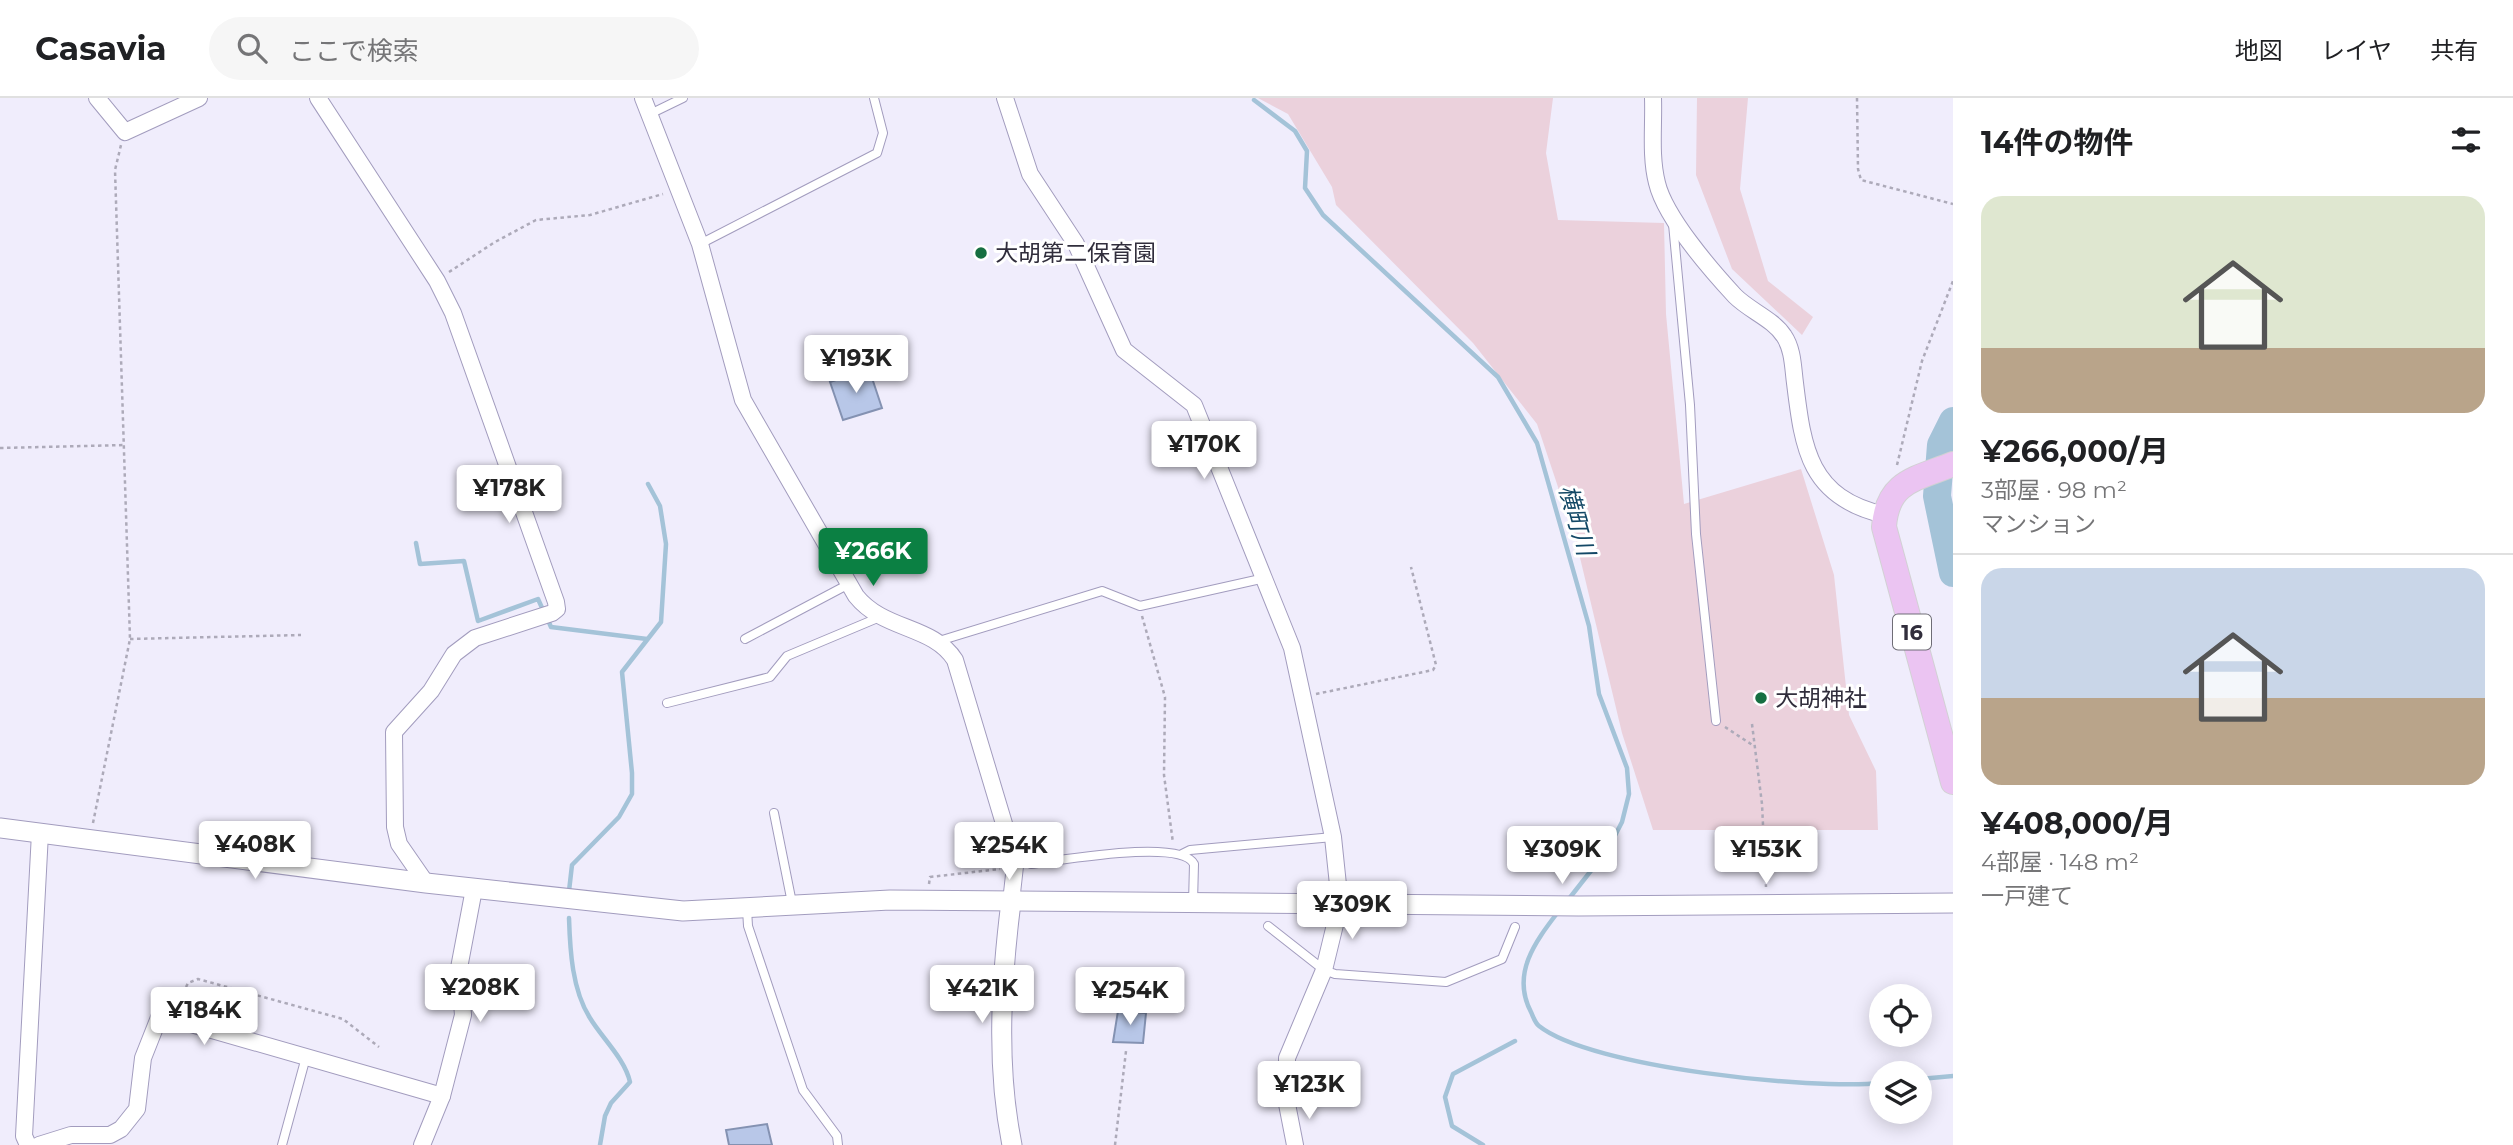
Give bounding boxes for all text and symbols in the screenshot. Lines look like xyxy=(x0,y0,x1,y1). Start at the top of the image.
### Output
search box xyxy=(209,17,699,80)
text: Casavia xyxy=(35,28,167,68)
icon: search xyxy=(233,29,271,67)
text: ここで検索 xyxy=(289,35,419,67)
text: 地図 xyxy=(2235,36,2283,65)
text: レイヤ xyxy=(2321,36,2392,65)
text: 共有 xyxy=(2430,36,2478,65)
icon: filters xyxy=(2447,121,2485,159)
text: 14件の物件 xyxy=(1981,124,2133,161)
place label: 大胡第二保育園 xyxy=(995,239,1156,267)
icon: home xyxy=(2170,242,2296,368)
marker: 大胡第二保育園 xyxy=(973,245,989,261)
pin: ¥193K xyxy=(807,336,905,395)
text: ¥193K xyxy=(820,344,892,372)
pin: ¥170K xyxy=(1155,422,1253,481)
text: ¥170K xyxy=(1167,430,1241,458)
text: ¥266,000/月 xyxy=(1981,433,2169,470)
pin: ¥178K xyxy=(460,466,558,525)
text: ¥178K xyxy=(473,474,545,502)
text: 3部屋 · 98 m² xyxy=(1981,476,2127,504)
water label: 横町川 xyxy=(1553,481,1602,561)
text: マンション xyxy=(1981,510,2096,538)
pin: ¥266K xyxy=(824,528,922,588)
text: ¥266K xyxy=(835,537,911,565)
road number: 16 xyxy=(1893,614,1931,650)
icon: home xyxy=(2170,614,2296,740)
place label: 大胡神社 xyxy=(1775,684,1867,712)
marker: 大胡神社 xyxy=(1753,690,1769,706)
text: ¥408,000/月 xyxy=(1981,805,2174,842)
pin: ¥408K xyxy=(206,822,304,881)
pin: ¥254K xyxy=(960,822,1058,882)
pin: ¥309K xyxy=(1513,826,1611,886)
pin: ¥153K xyxy=(1717,826,1815,886)
text: ¥408K xyxy=(215,830,295,858)
text: ¥254K xyxy=(970,831,1048,859)
text: ¥309K xyxy=(1523,835,1601,863)
text: ¥153K xyxy=(1731,835,1801,863)
text: 4部屋 · 148 m² xyxy=(1981,848,2139,876)
pin: ¥309K xyxy=(1303,882,1401,941)
text: 一戸建て xyxy=(1981,882,2073,910)
text: ¥309K xyxy=(1313,890,1391,918)
pin: ¥208K xyxy=(431,964,529,1024)
pin: ¥421K xyxy=(933,965,1031,1025)
pin: ¥254K xyxy=(1081,968,1179,1027)
text: ¥208K xyxy=(441,973,519,1001)
text: ¥421K xyxy=(946,974,1018,1002)
text: ¥254K xyxy=(1091,976,1169,1004)
map controls xyxy=(1869,984,1932,1124)
button: locate xyxy=(1869,984,1932,1047)
pin: ¥184K xyxy=(155,988,253,1047)
text: ¥184K xyxy=(167,996,241,1024)
button: layers xyxy=(1869,1061,1932,1124)
pin: ¥123K xyxy=(1260,1062,1358,1121)
text: ¥123K xyxy=(1274,1070,1344,1098)

